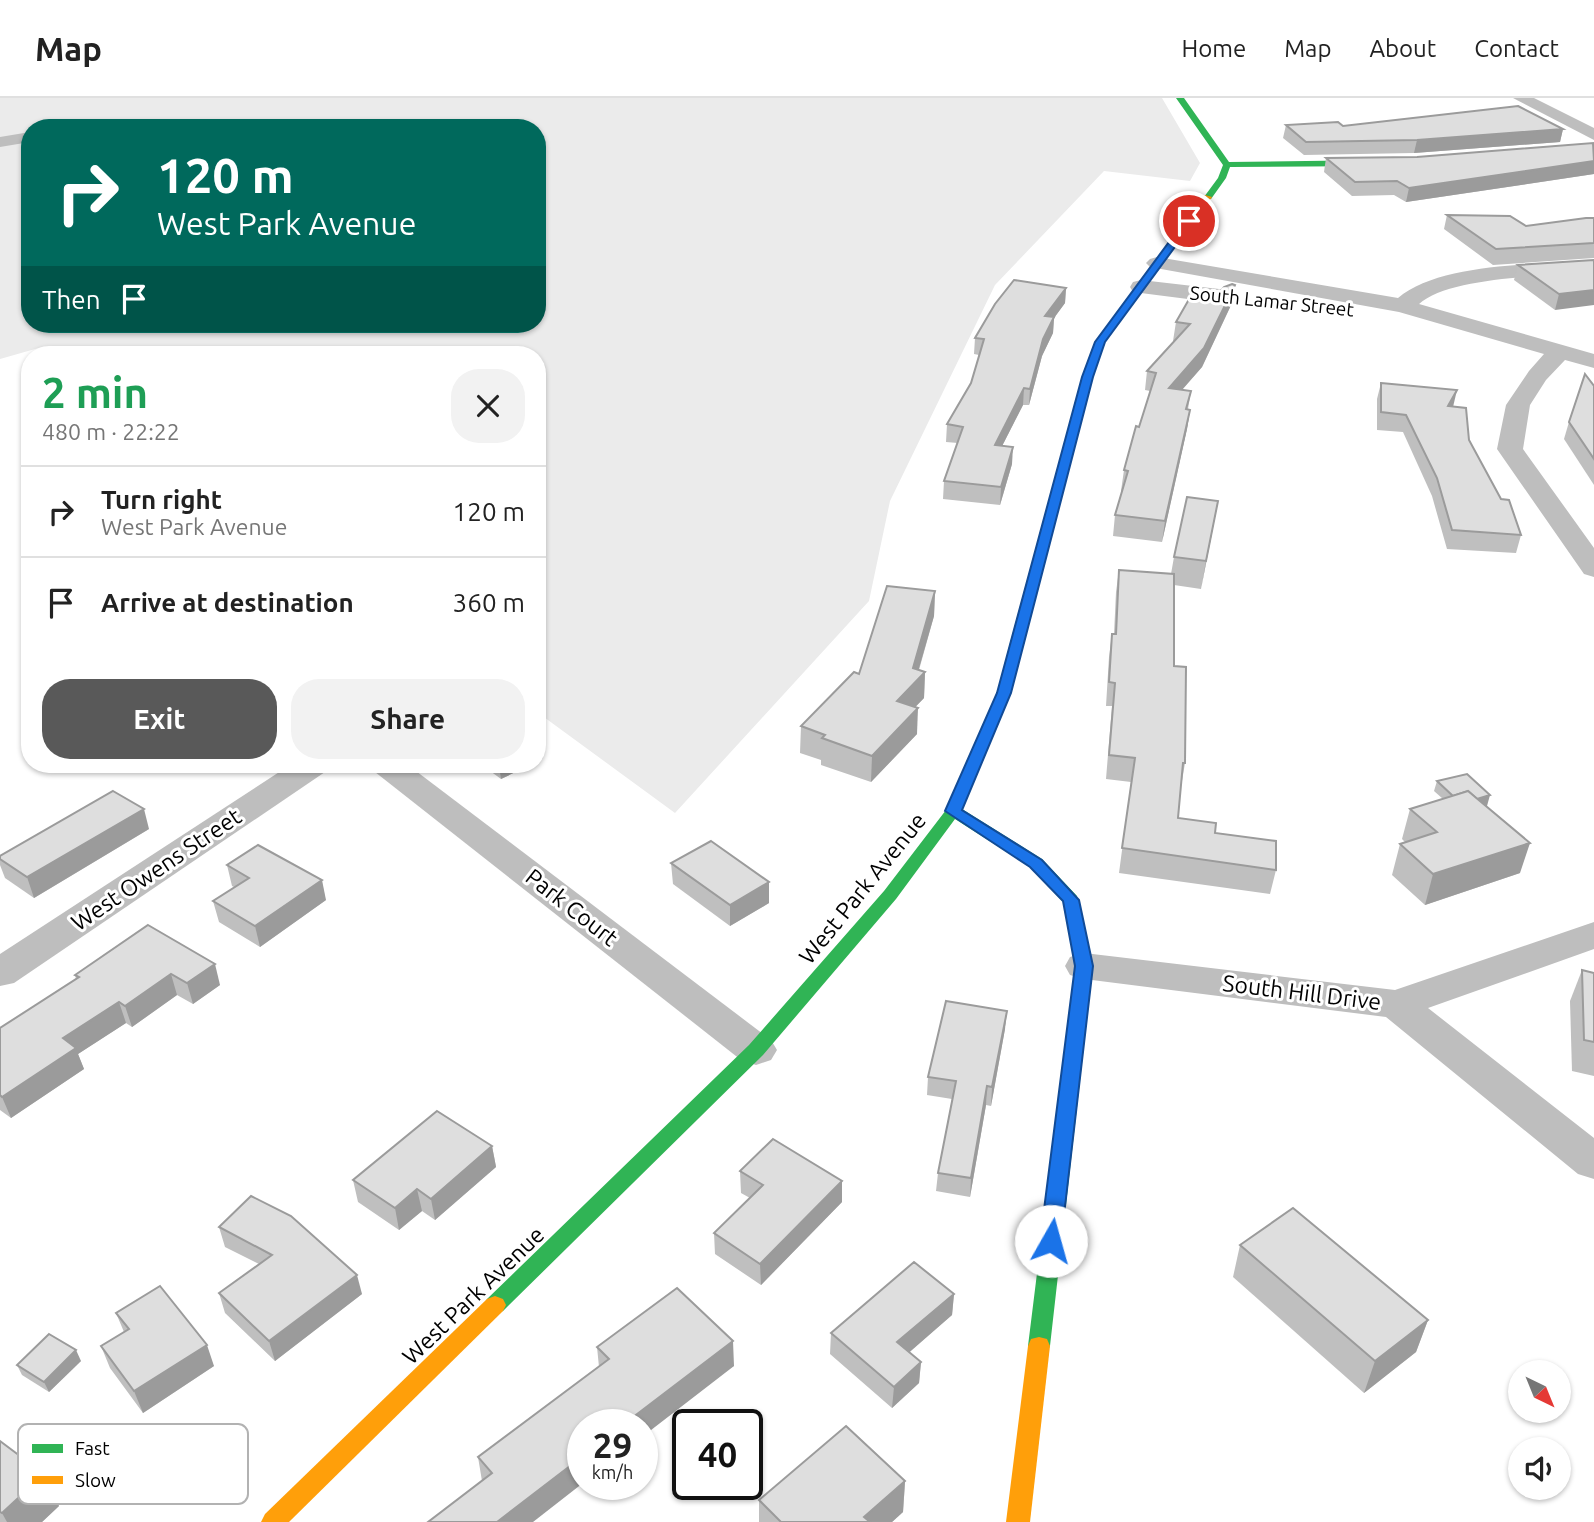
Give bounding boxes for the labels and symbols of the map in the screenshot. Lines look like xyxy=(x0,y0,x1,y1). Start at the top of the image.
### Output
pin xyxy=(1159,191,1219,251)
street label: South Lamar Street xyxy=(1189,281,1356,321)
street label: West Owens Street xyxy=(67,803,245,935)
street label: West Park Avenue xyxy=(794,808,930,968)
street label: Park Court xyxy=(521,863,623,951)
street label: South Hill Drive xyxy=(1221,970,1383,1014)
position arrow xyxy=(1014,1204,1088,1278)
street label: West Park Avenue xyxy=(397,1221,549,1369)
north arrow xyxy=(1508,1360,1572,1423)
speed limit sign: 40 xyxy=(672,1409,763,1500)
legend xyxy=(18,1424,248,1504)
text: Fast xyxy=(75,1437,110,1459)
text: Slow xyxy=(75,1469,116,1491)

